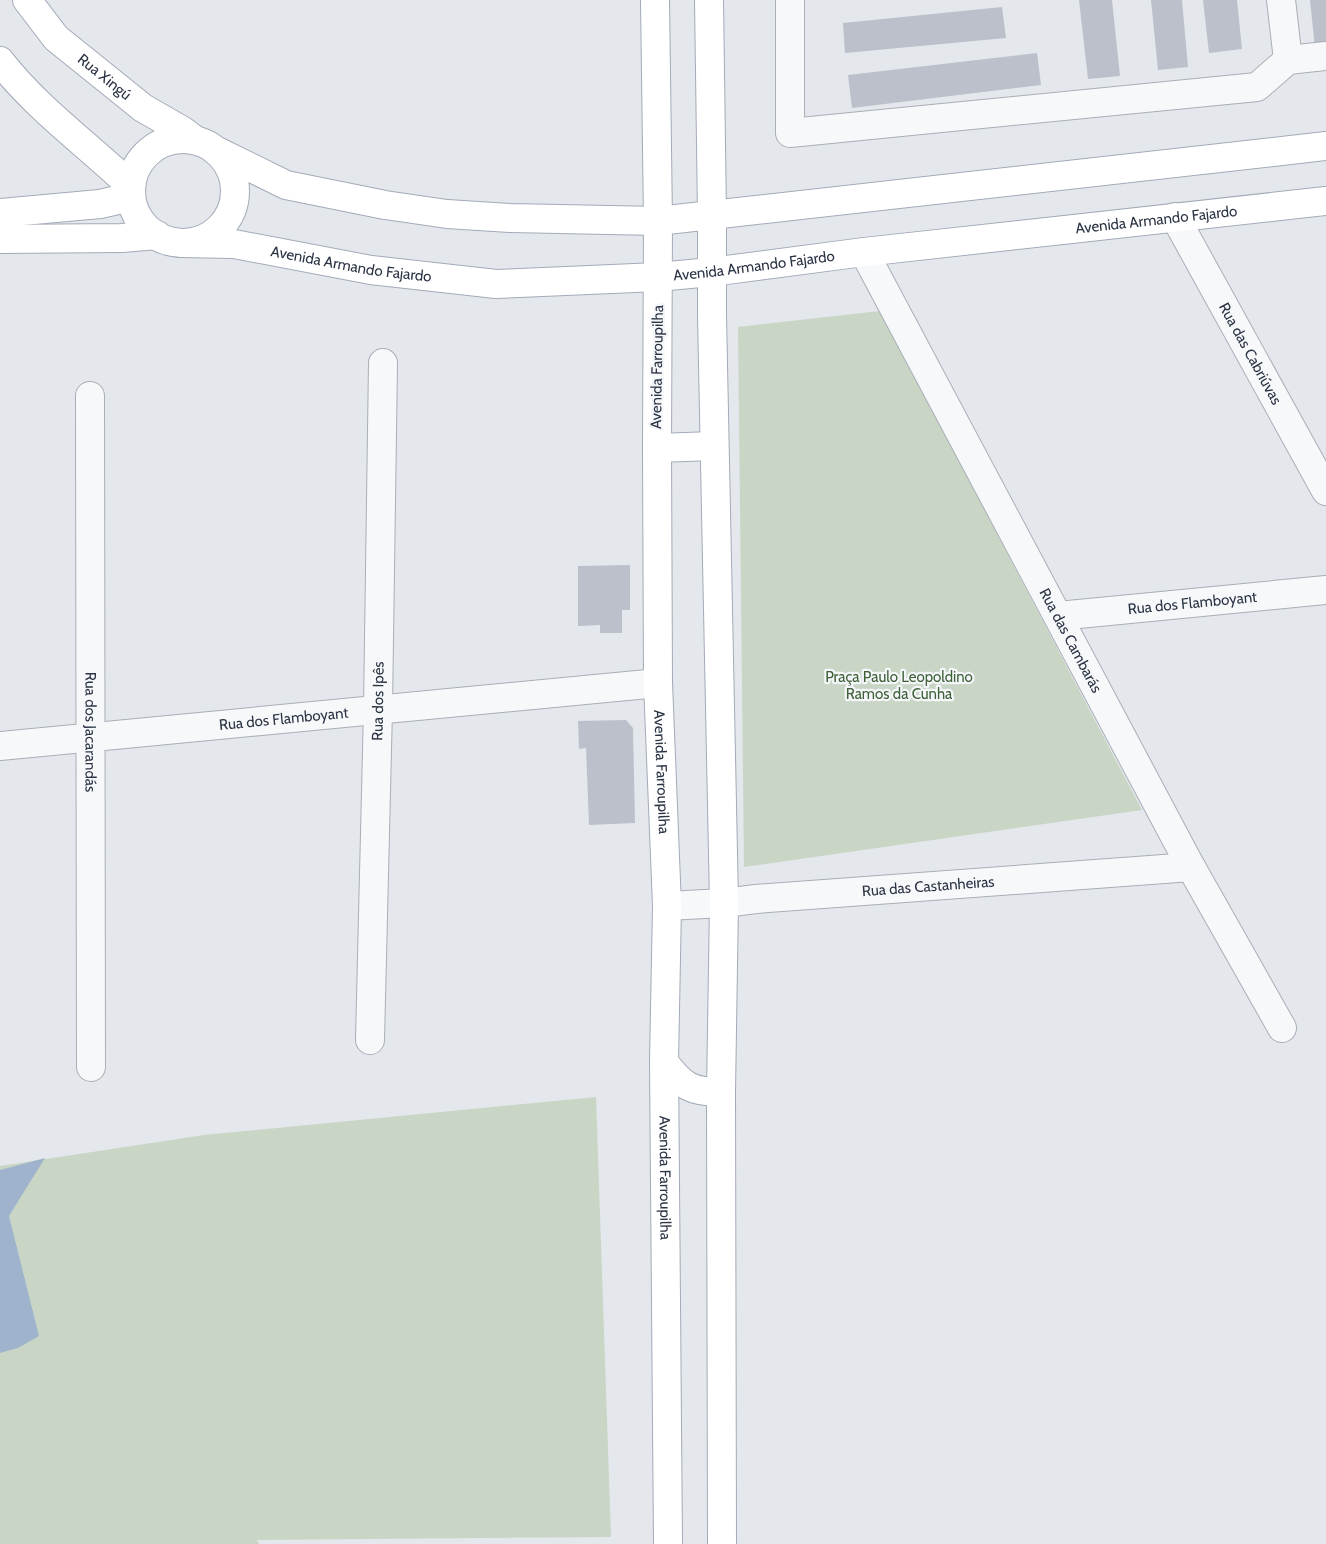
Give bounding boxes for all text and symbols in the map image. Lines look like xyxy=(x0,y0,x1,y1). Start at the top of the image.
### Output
street label: Rua Xingú xyxy=(74,50,135,104)
street label: Avenida Armando Fajardo xyxy=(1075,202,1238,238)
street label: Avenida Armando Fajardo xyxy=(269,242,432,286)
street label: Avenida Armando Fajardo xyxy=(672,247,836,285)
street label: Rua das Cabriúvas xyxy=(1215,299,1286,408)
street label: Avenida Farroupilha xyxy=(647,304,667,429)
street label: Rua das Cambarás xyxy=(1035,585,1106,696)
street label: Rua dos Flamboyant xyxy=(1127,588,1258,618)
street label: Rua dos Ipês xyxy=(368,661,388,741)
park label: Praça Paulo Leopoldino Ramos da Cunha xyxy=(825,668,973,703)
street label: Rua dos Jacarandás xyxy=(81,672,100,792)
street label: Rua dos Flamboyant xyxy=(218,704,349,734)
street label: Avenida Farroupilha xyxy=(650,709,673,835)
street label: Rua das Castanheiras xyxy=(861,872,995,900)
street label: Avenida Farroupilha xyxy=(655,1116,674,1241)

